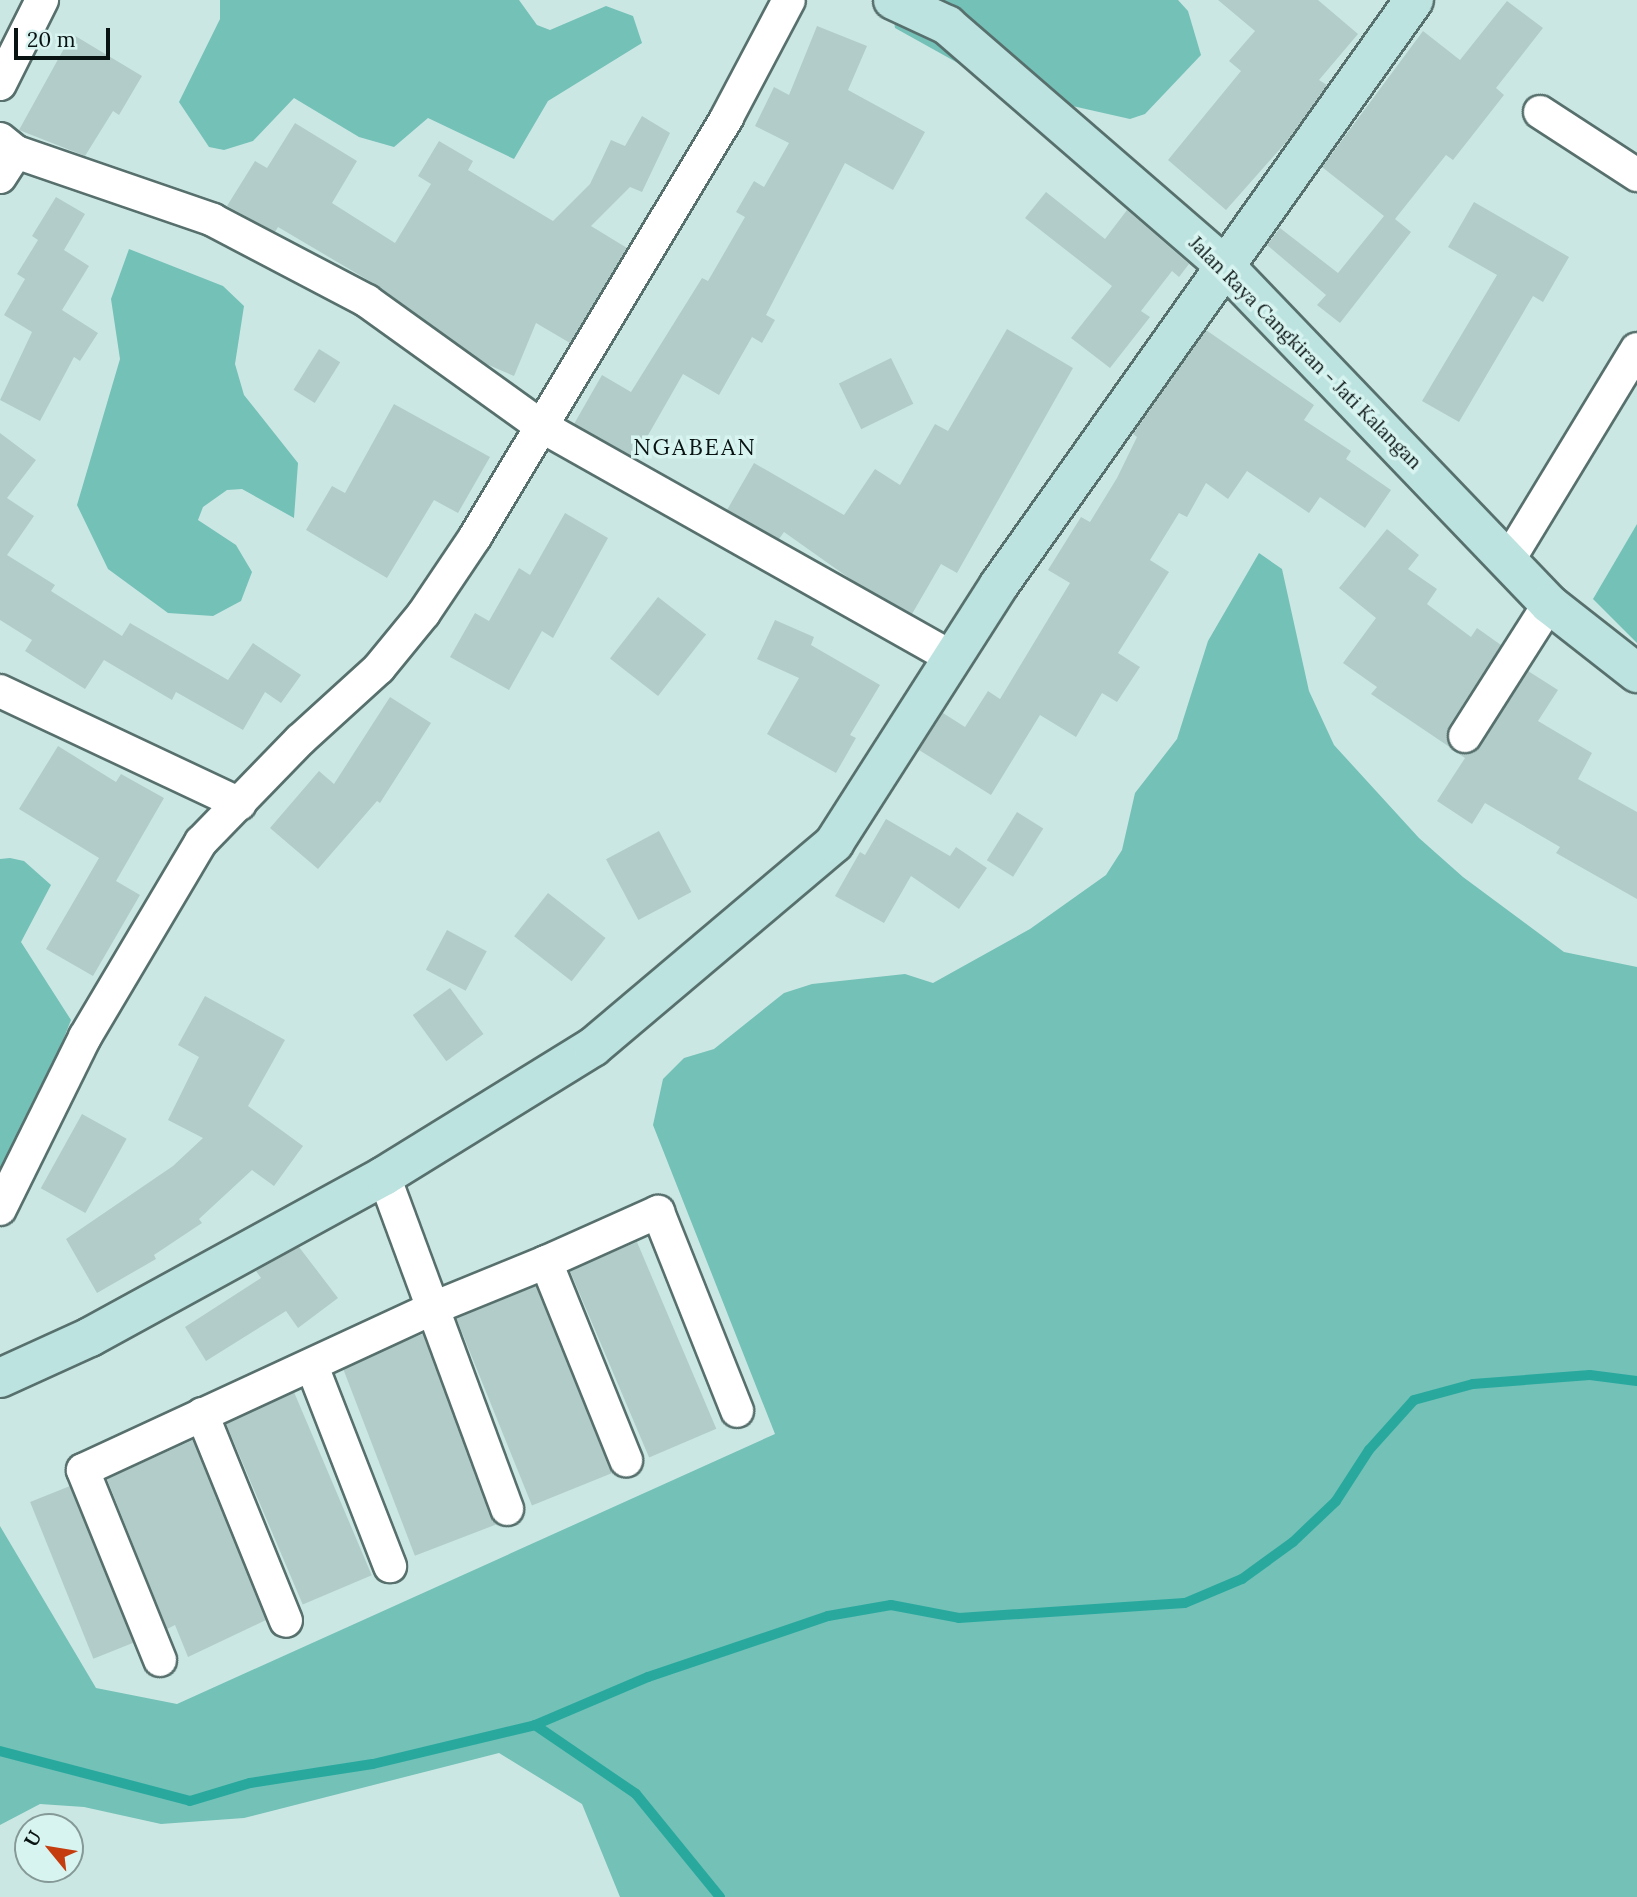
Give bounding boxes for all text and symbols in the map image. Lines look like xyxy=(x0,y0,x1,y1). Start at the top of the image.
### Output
scale bar xyxy=(18,14,114,58)
text: 20 m xyxy=(27,26,76,53)
street label: Jalan Raya Cangkiran - Jati Kalangan xyxy=(1184,232,1426,474)
district label: NGABEAN xyxy=(634,433,756,461)
north arrow xyxy=(14,1813,84,1883)
text: U xyxy=(19,1826,47,1851)

